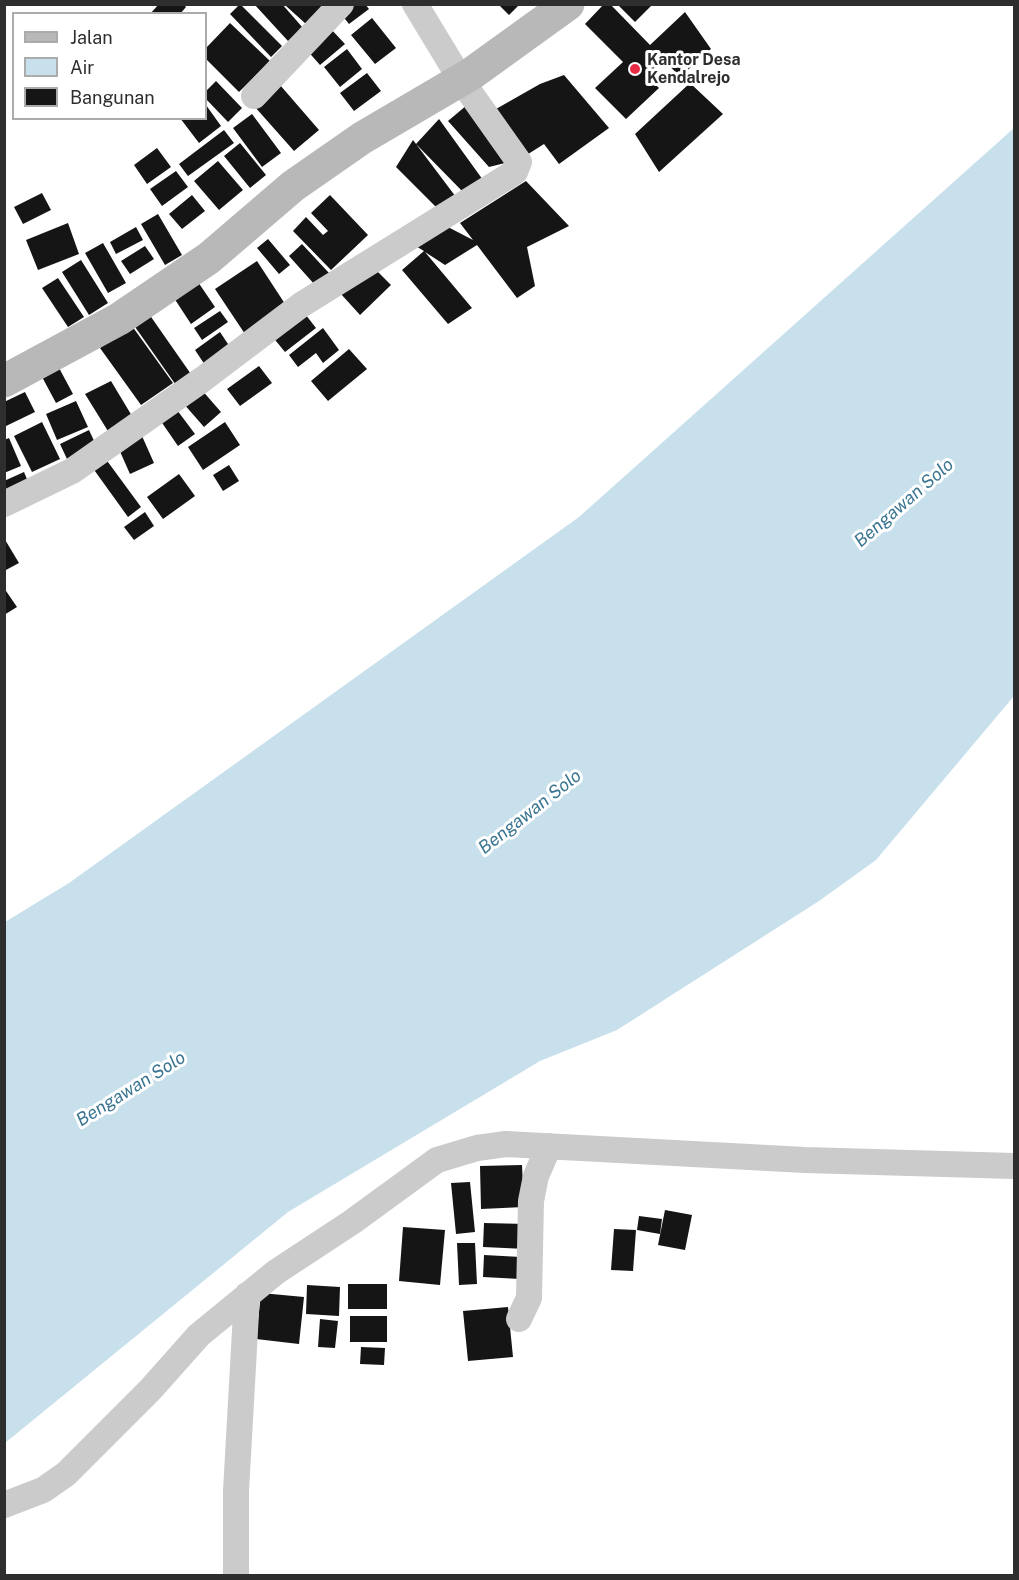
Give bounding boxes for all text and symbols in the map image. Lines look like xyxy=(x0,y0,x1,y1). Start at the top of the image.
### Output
legend xyxy=(12,12,207,120)
text: Jalan xyxy=(70,27,113,48)
place label: Kantor Desa Kendalrejo xyxy=(647,50,741,88)
text: Air xyxy=(70,57,94,78)
marker: Kantor Desa Kendalrejo xyxy=(628,62,642,76)
text: Bangunan xyxy=(70,87,155,108)
water label: Bengawan Solo xyxy=(850,454,958,552)
water label: Bengawan Solo xyxy=(474,765,586,859)
water label: Bengawan Solo xyxy=(72,1047,190,1131)

